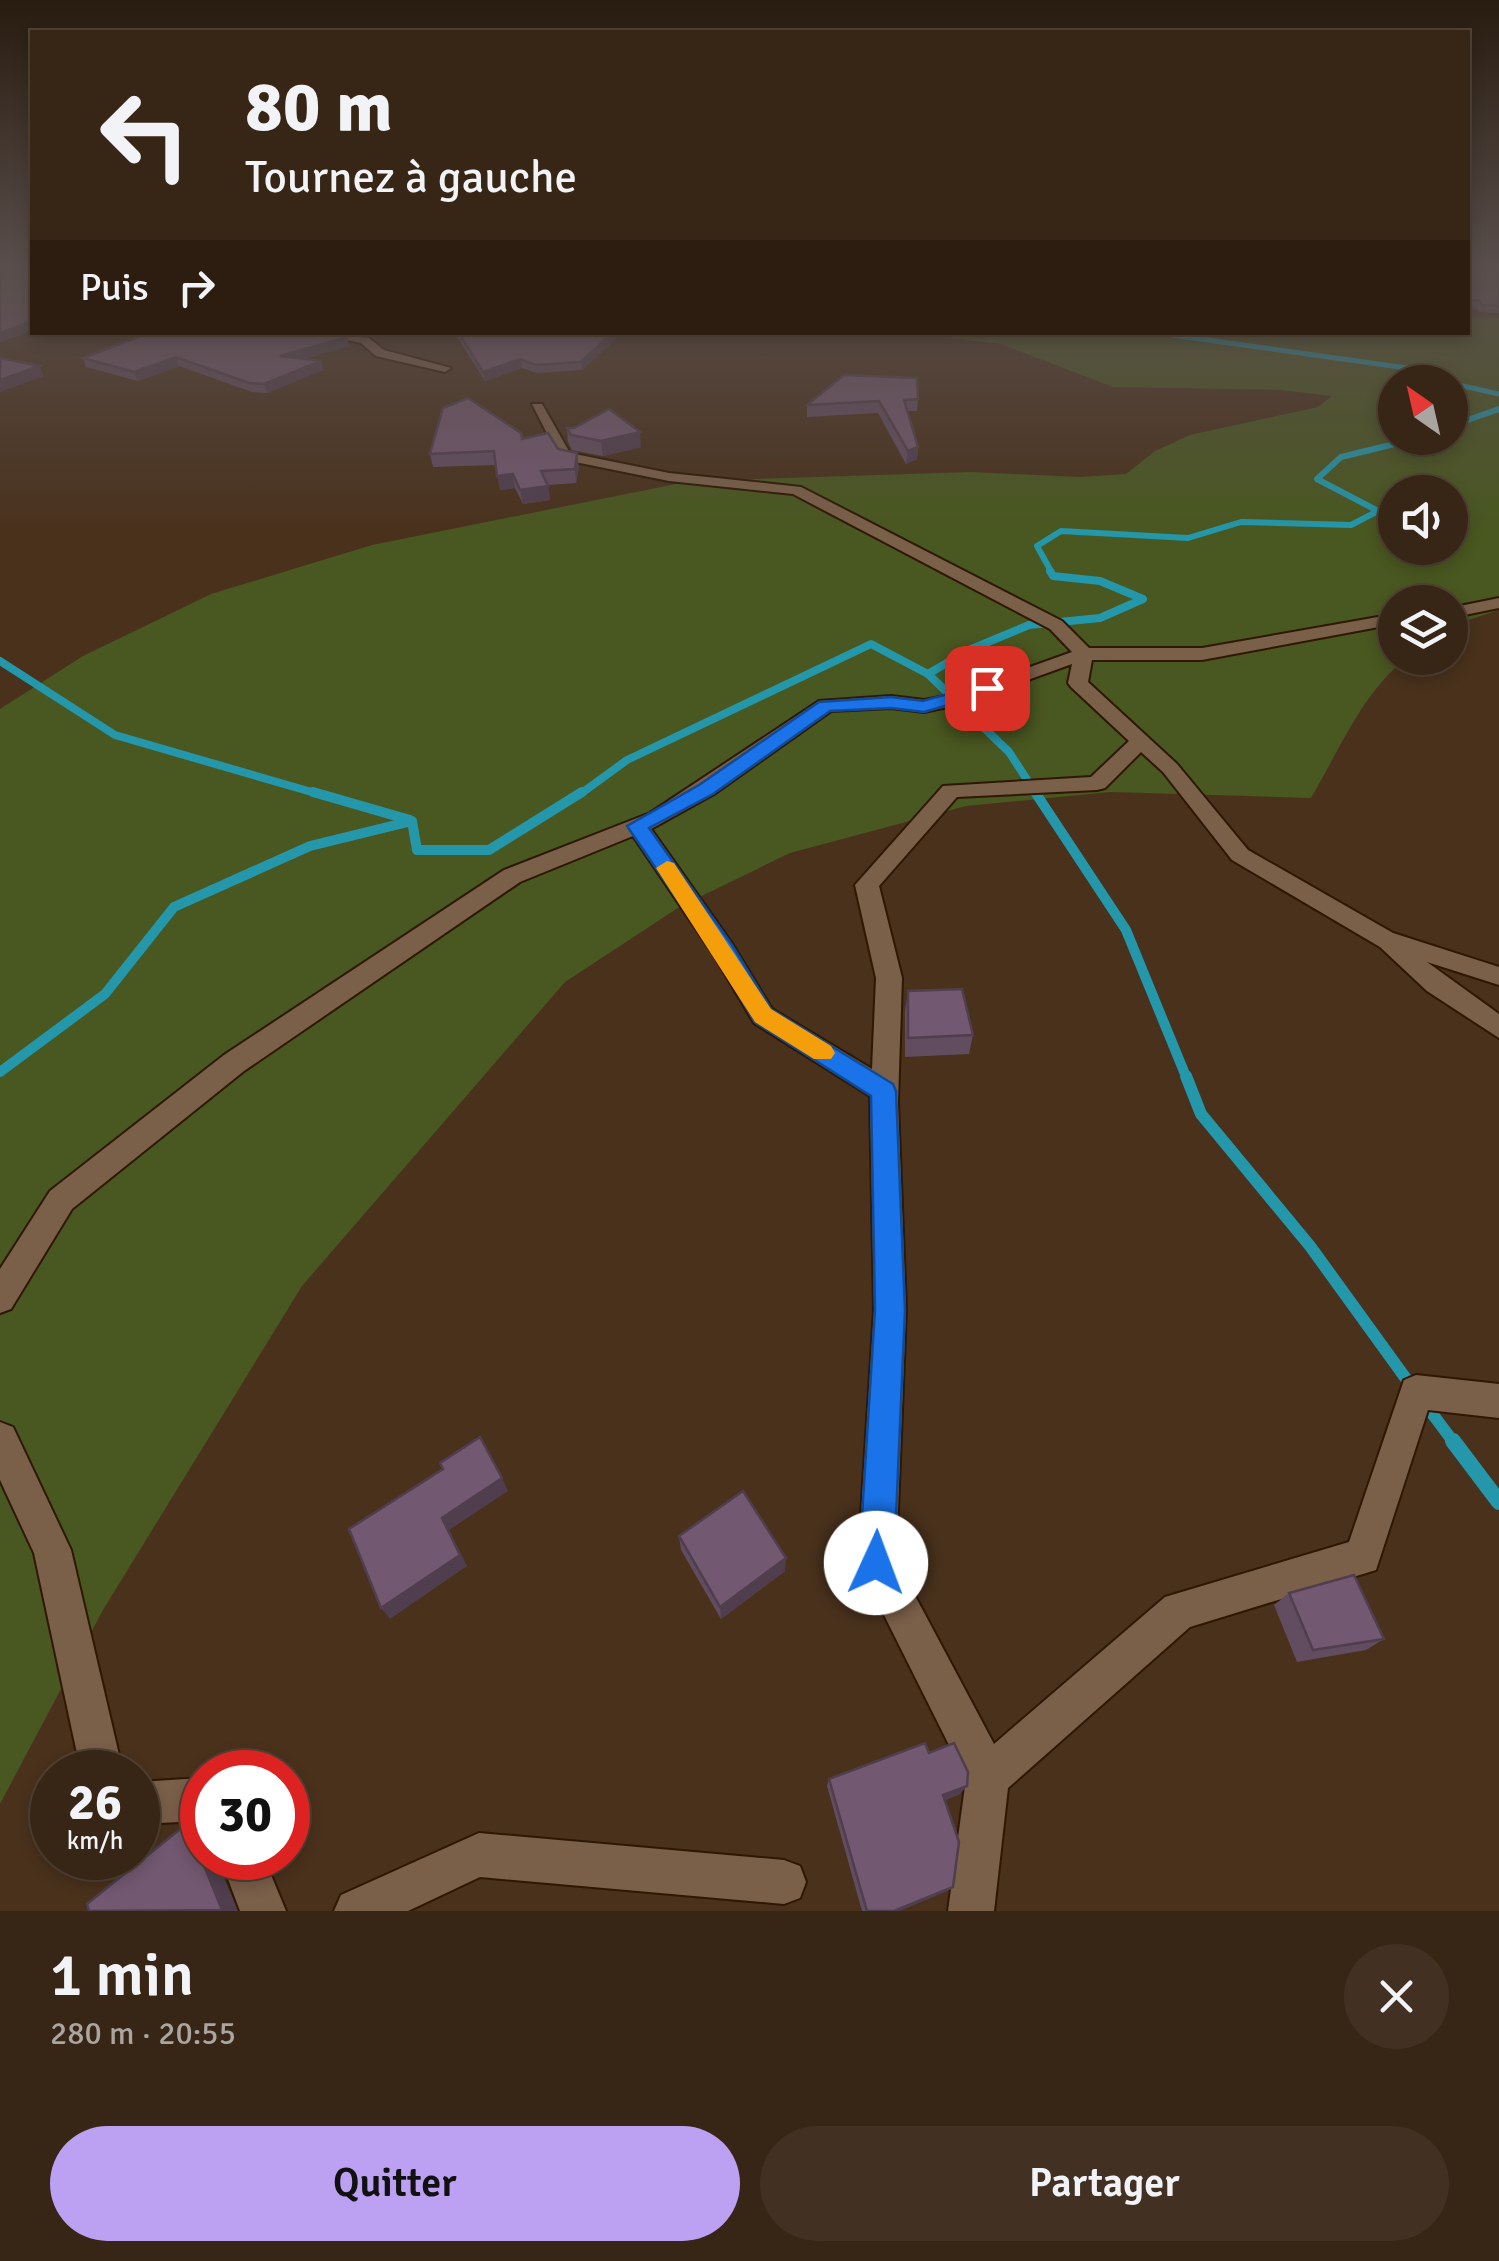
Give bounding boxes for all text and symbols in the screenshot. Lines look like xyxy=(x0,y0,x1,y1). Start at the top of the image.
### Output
text: 80 m xyxy=(245,64,393,150)
icon: left xyxy=(80,70,210,200)
text: Tournez à gauche xyxy=(245,150,577,205)
icon: right xyxy=(169,260,224,315)
text: Puis xyxy=(80,264,149,311)
north arrow xyxy=(1378,365,1468,455)
map controls xyxy=(1378,365,1468,675)
button: sound xyxy=(1378,475,1468,565)
button: layers xyxy=(1378,585,1468,675)
pin xyxy=(945,646,1030,731)
icon: arrive xyxy=(960,661,1015,716)
position arrow xyxy=(824,1511,928,1615)
speed limit sign: 30 xyxy=(180,1750,310,1880)
text: 26 xyxy=(68,1772,122,1834)
text: km/h xyxy=(67,1825,123,1856)
text: 1 min xyxy=(50,1939,194,2013)
button: close xyxy=(1344,1944,1449,2049)
text: 280 m · 20:55 xyxy=(50,2014,236,2053)
button: Quitter xyxy=(50,2126,740,2241)
button: Partager xyxy=(760,2126,1449,2241)

